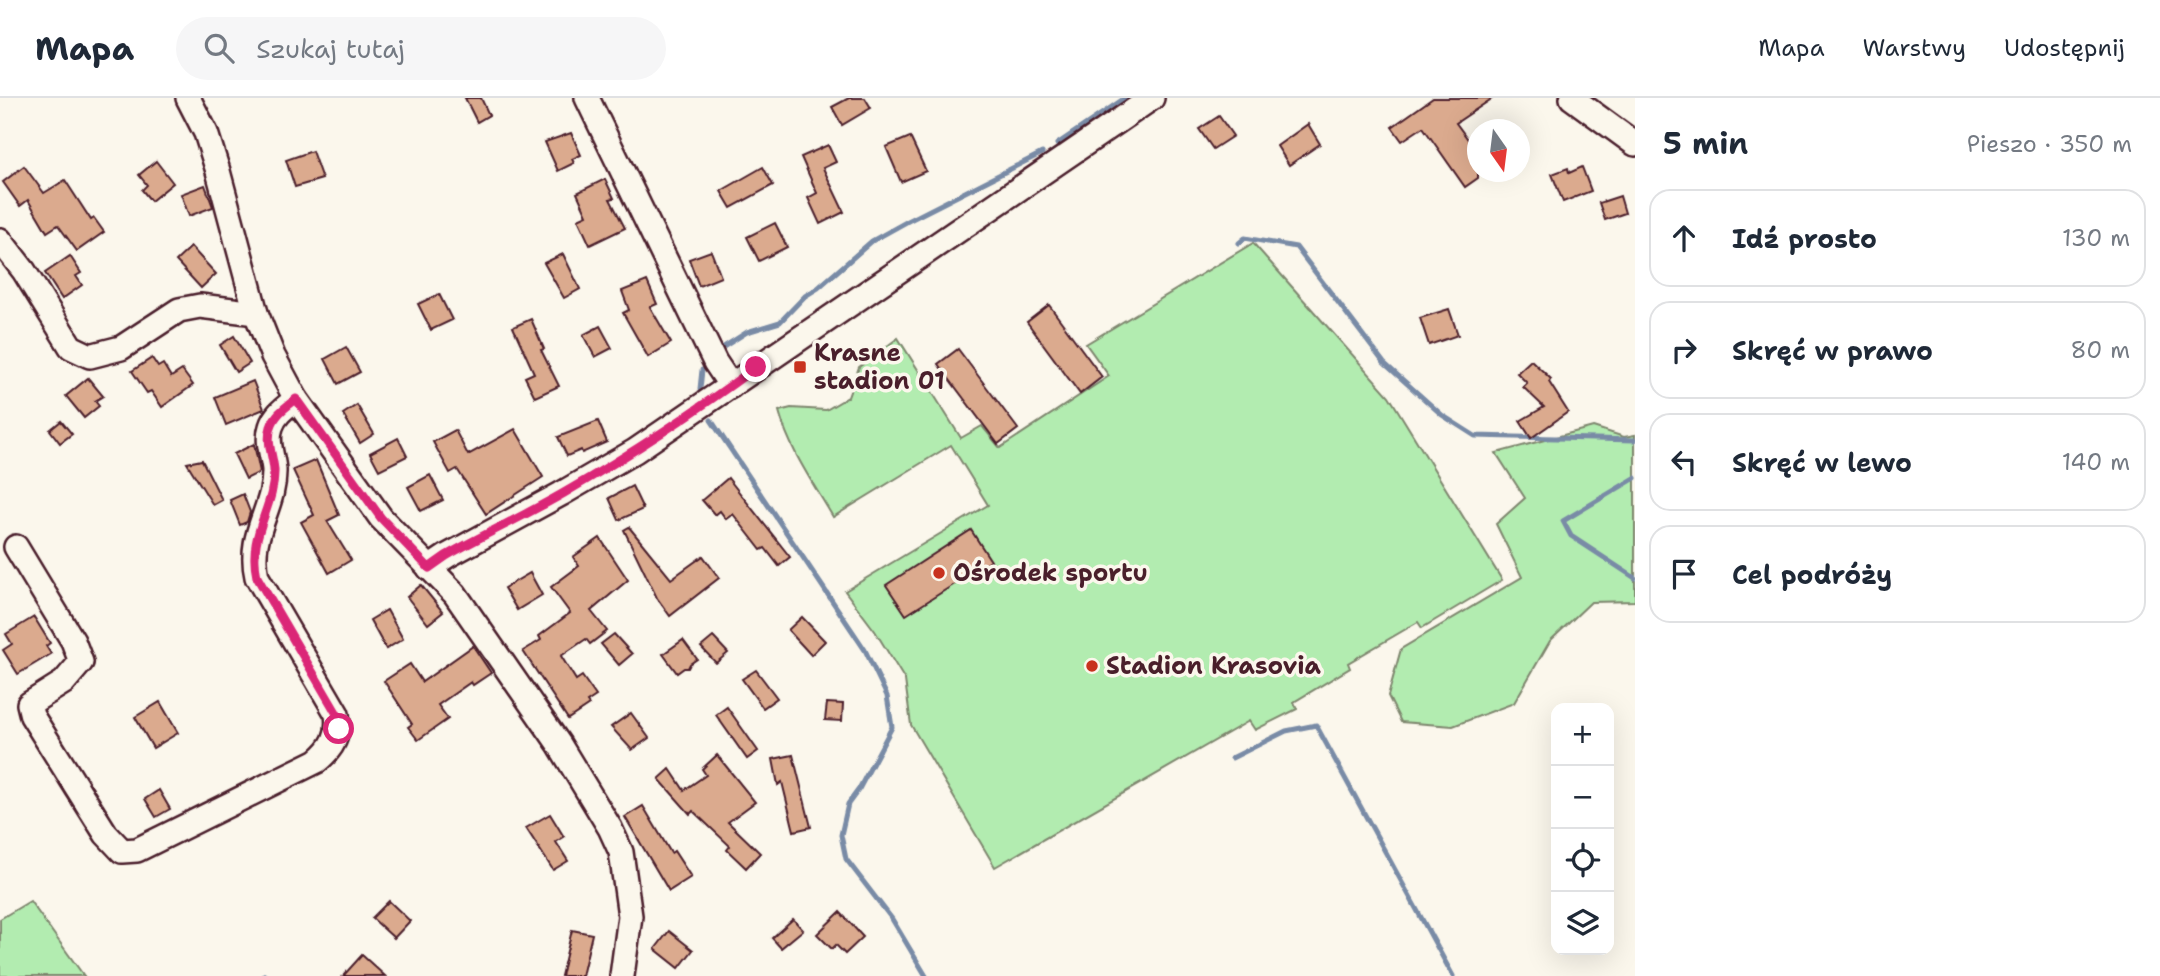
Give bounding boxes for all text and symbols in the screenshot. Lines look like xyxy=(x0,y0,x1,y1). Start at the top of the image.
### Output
search box xyxy=(176,17,666,80)
text: Mapa xyxy=(35,26,134,71)
icon: search xyxy=(200,29,238,67)
text: Szukaj tutaj xyxy=(256,31,405,66)
text: Mapa xyxy=(1758,32,1825,64)
text: Warstwy xyxy=(1863,32,1966,64)
text: Udostępnij xyxy=(2004,32,2125,64)
north arrow xyxy=(1467,119,1530,182)
text: 5 min xyxy=(1663,123,1748,164)
text: Pieszo · 350 m xyxy=(1967,129,2132,159)
icon: ahead xyxy=(1665,219,1703,257)
text: Idź prosto xyxy=(1732,221,1877,256)
text: 130 m xyxy=(2062,223,2130,253)
icon: right xyxy=(1665,331,1703,369)
text: Skręć w prawo xyxy=(1732,333,1933,368)
text: 80 m xyxy=(2071,335,2130,365)
place label: Krasne stadion 01 xyxy=(814,337,945,397)
route end xyxy=(740,351,771,382)
marker: Krasne stadion 01 xyxy=(792,359,808,375)
icon: left xyxy=(1665,443,1703,481)
text: Skręć w lewo xyxy=(1732,445,1912,480)
text: 140 m xyxy=(2062,447,2130,477)
icon: arrive xyxy=(1665,555,1703,593)
place label: Ośrodek sportu xyxy=(953,557,1148,589)
text: Cel podróży xyxy=(1732,557,1892,592)
marker: Ośrodek sportu xyxy=(931,565,947,581)
place label: Stadion Krasovia xyxy=(1106,650,1322,682)
marker: Stadion Krasovia xyxy=(1084,658,1100,674)
map controls xyxy=(1551,703,1614,955)
button: + xyxy=(1551,703,1614,766)
route start xyxy=(323,713,354,744)
button: − xyxy=(1551,766,1614,829)
button: locate xyxy=(1551,829,1614,892)
button: layers xyxy=(1551,892,1614,955)

